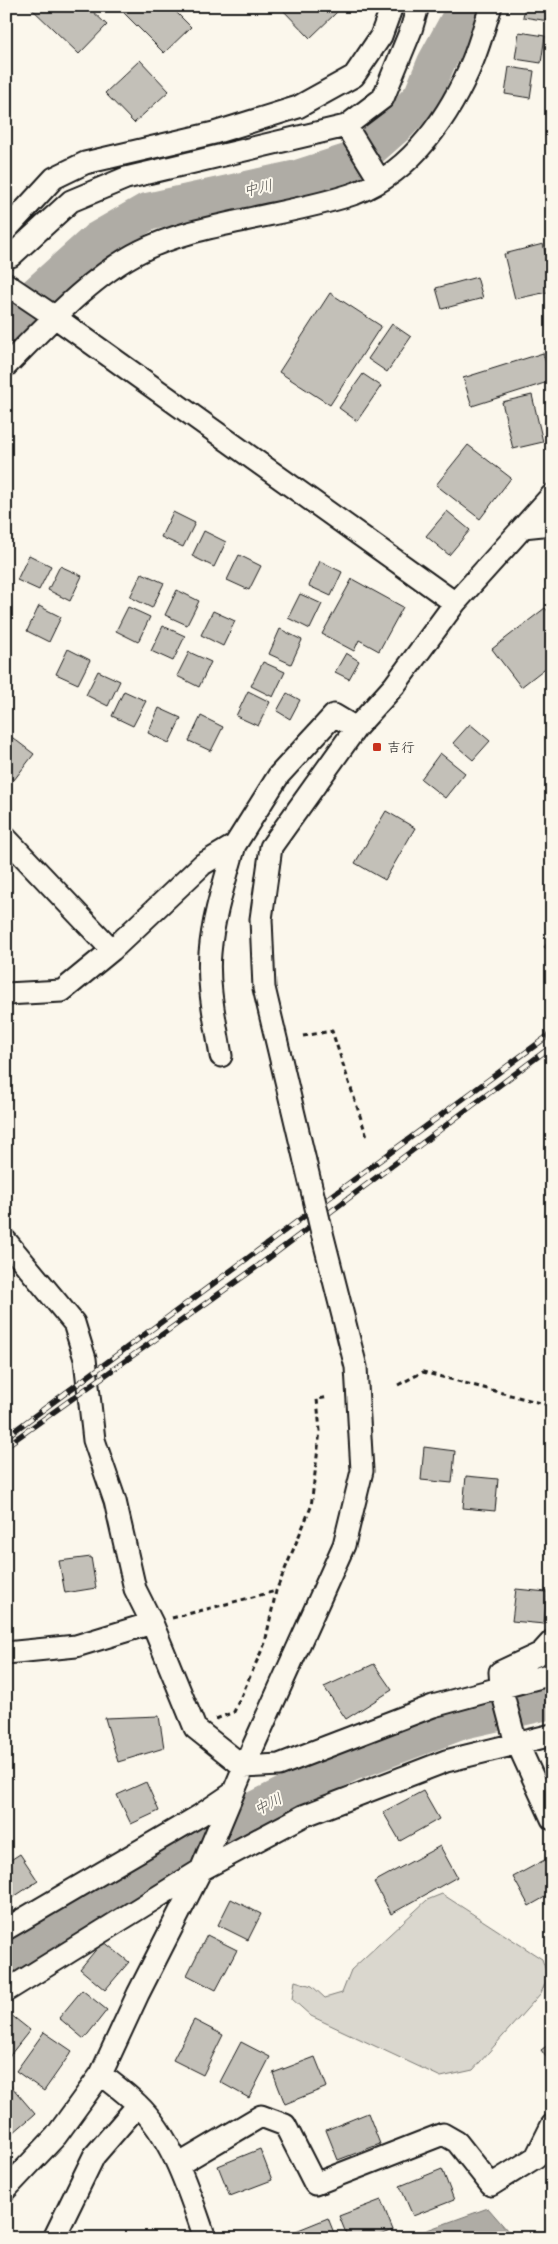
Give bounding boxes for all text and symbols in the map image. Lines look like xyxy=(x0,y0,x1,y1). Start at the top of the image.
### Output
water label: 中川 xyxy=(241,174,275,204)
place label: 吉行 xyxy=(387,737,415,759)
marker: 吉行 xyxy=(371,741,383,753)
water label: 中川 xyxy=(250,1787,287,1822)

